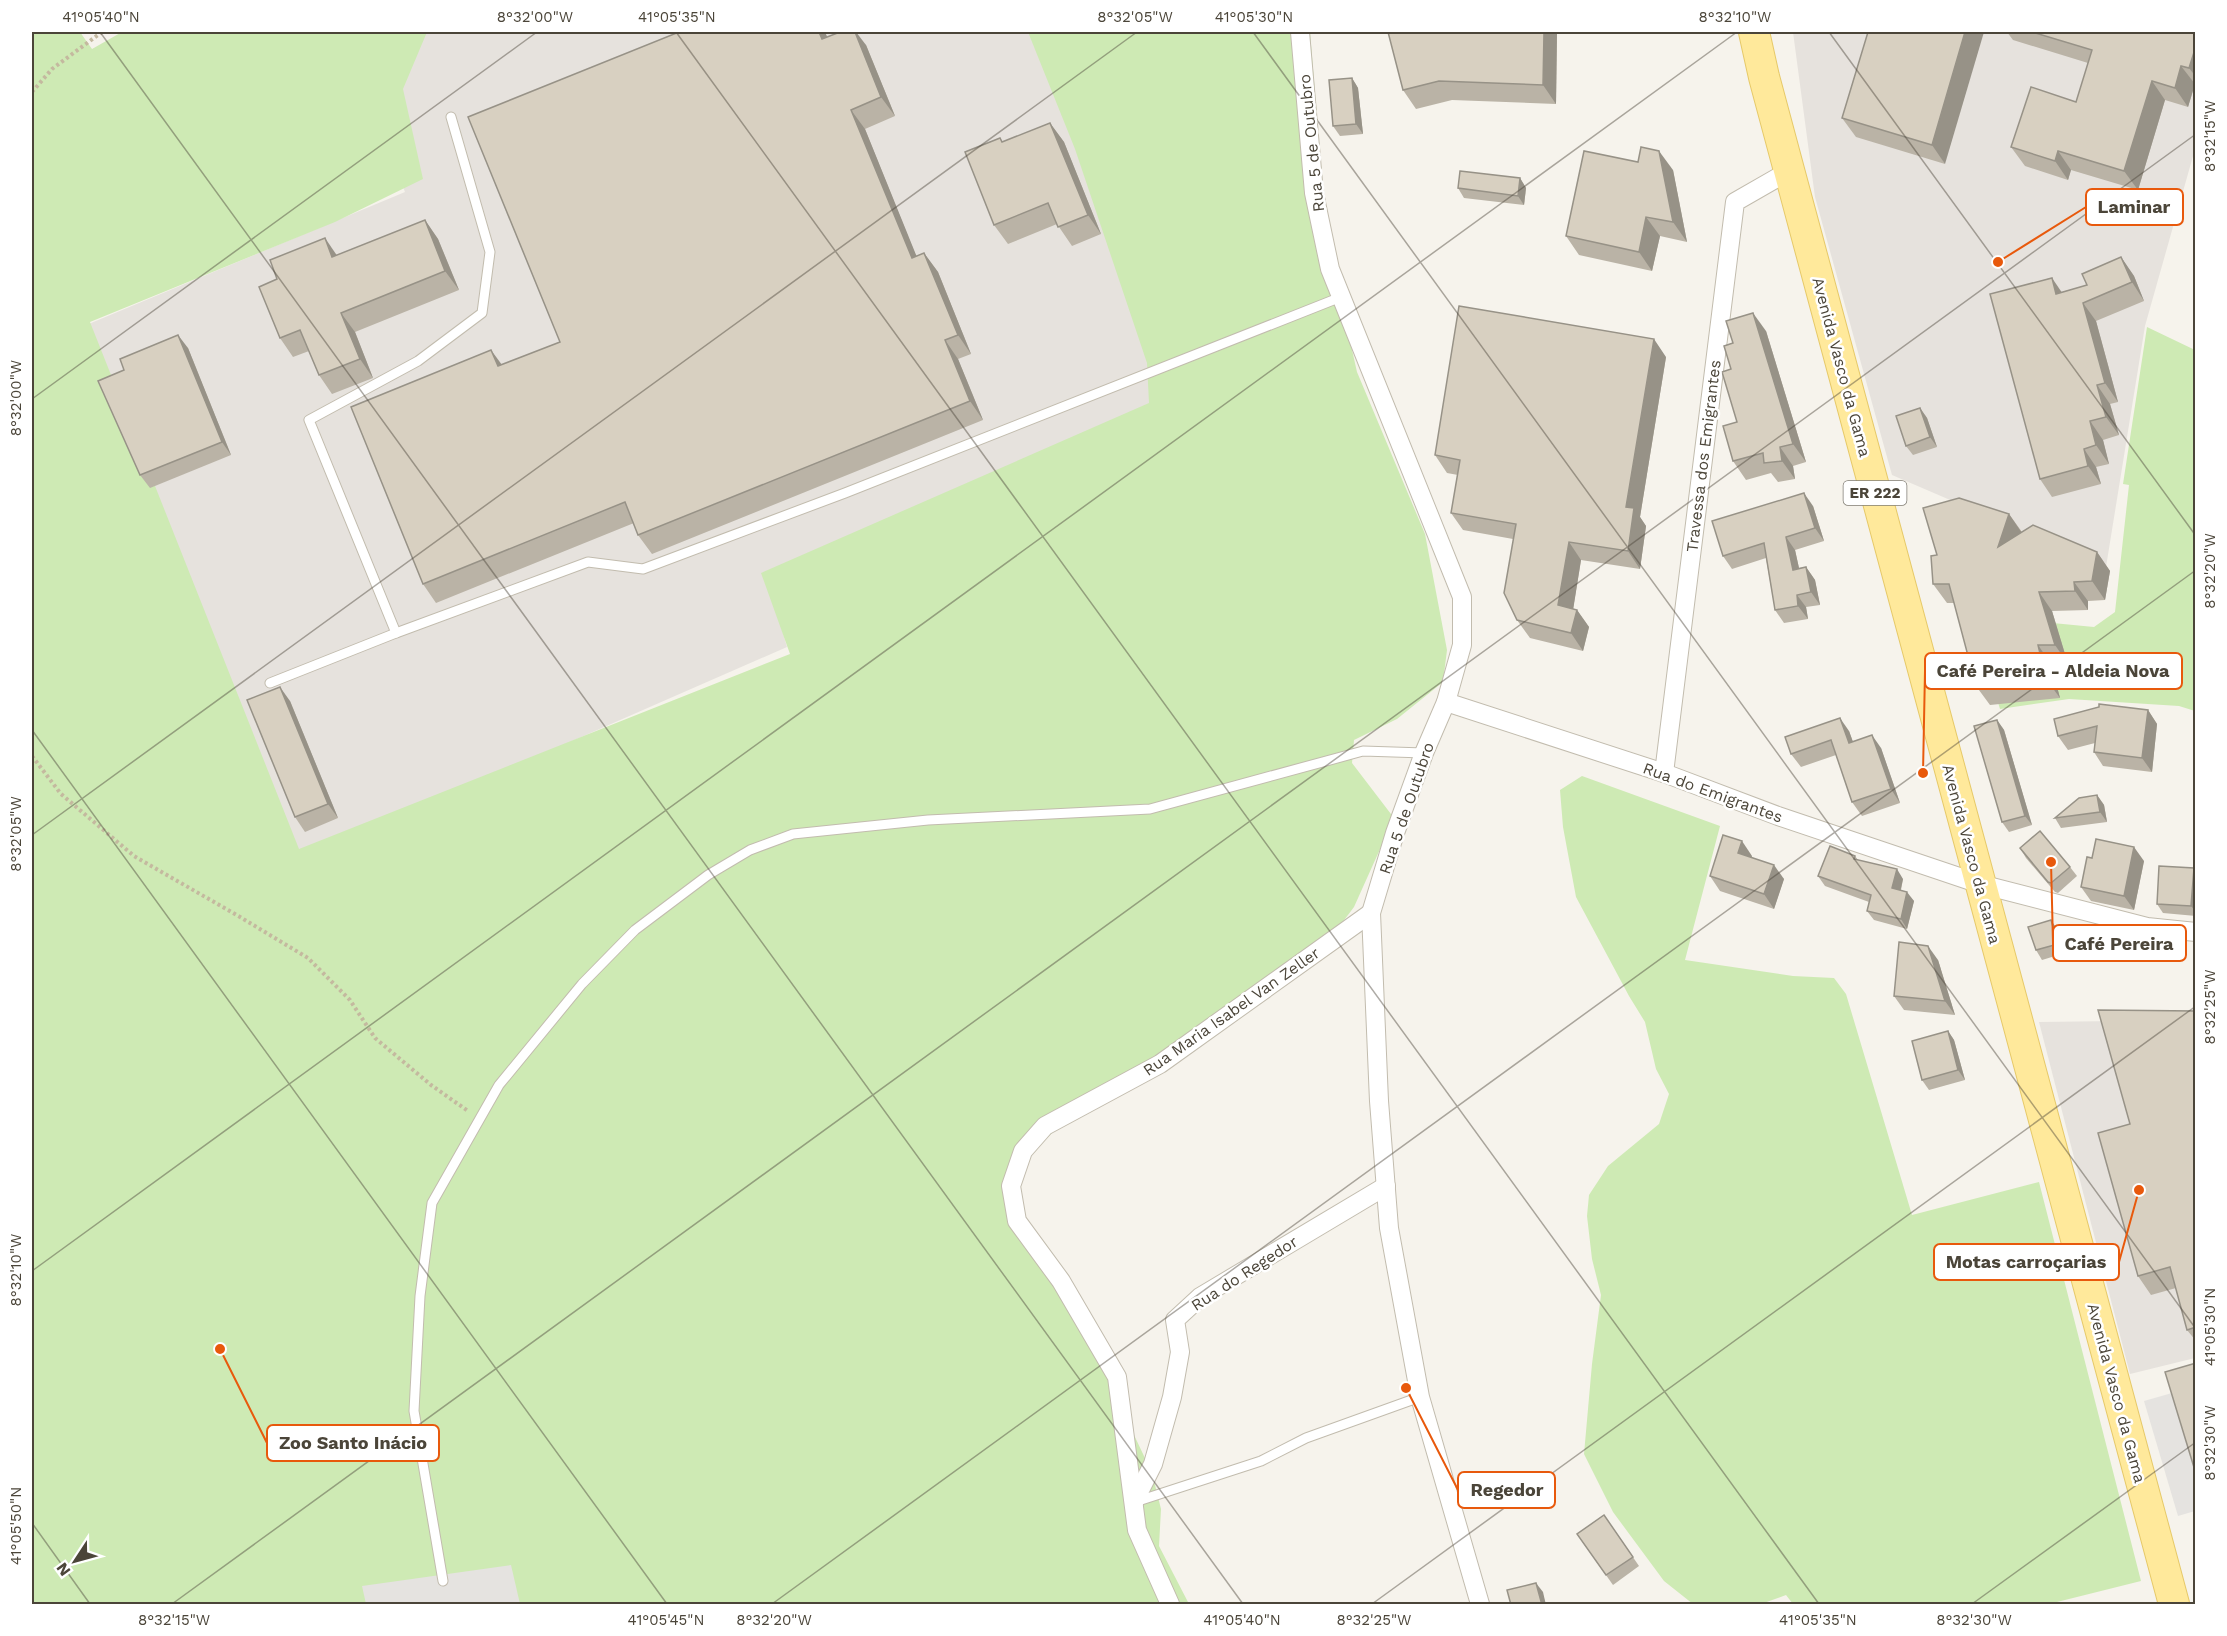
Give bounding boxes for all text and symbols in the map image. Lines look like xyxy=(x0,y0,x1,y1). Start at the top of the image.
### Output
text: 41°05'40"N xyxy=(62,8,140,26)
text: 8°32'00"W xyxy=(497,8,573,26)
text: 41°05'35"N xyxy=(638,8,716,26)
text: 8°32'05"W xyxy=(1097,8,1173,26)
text: 41°05'30"N xyxy=(1215,8,1293,26)
text: 8°32'10"W xyxy=(1699,8,1771,26)
street label: Rua 5 de Outubro xyxy=(1295,73,1328,213)
text: 8°32'15"W xyxy=(2201,100,2219,172)
callout: Laminar xyxy=(2086,189,2183,225)
text: Laminar xyxy=(2098,196,2171,217)
street label: Avenida Vasco da Gama xyxy=(1808,275,1875,459)
street label: Travessa dos Emigrantes xyxy=(1682,359,1725,553)
text: 8°32'00"W xyxy=(7,360,25,436)
road number: ER 222 xyxy=(1844,481,1906,505)
text: 8°32'20"W xyxy=(2201,533,2219,609)
callout: Café Pereira - Aldeia Nova xyxy=(1925,653,2182,689)
text: Café Pereira - Aldeia Nova xyxy=(1937,660,2170,681)
street label: Rua 5 de Outubro xyxy=(1375,740,1438,877)
street label: Rua do Emigrantes xyxy=(1640,758,1785,827)
street label: Avenida Vasco da Gama xyxy=(1938,762,2005,946)
text: 8°32'05"W xyxy=(7,796,25,872)
callout: Café Pereira xyxy=(2053,925,2186,961)
text: Café Pereira xyxy=(2064,933,2174,954)
street label: Rua Maria Isabel Van Zeller xyxy=(1139,943,1324,1080)
text: 8°32'25"W xyxy=(2201,969,2219,1045)
street label: Rua do Regedor xyxy=(1187,1232,1301,1315)
text: 8°32'10"W xyxy=(7,1234,25,1306)
callout: Motas carroçarias xyxy=(1934,1244,2119,1280)
text: Motas carroçarias xyxy=(1946,1251,2107,1272)
text: 41°05'30"N xyxy=(2201,1288,2219,1366)
street label: Avenida Vasco da Gama xyxy=(2083,1301,2150,1485)
text: 8°32'30"W xyxy=(2201,1405,2219,1481)
callout: Zoo Santo Inácio xyxy=(267,1425,439,1461)
text: Zoo Santo Inácio xyxy=(279,1432,427,1453)
callout: Regedor xyxy=(1458,1472,1555,1508)
text: Regedor xyxy=(1470,1479,1544,1500)
text: 41°05'50"N xyxy=(7,1487,25,1565)
north arrow xyxy=(45,1531,105,1591)
text: N xyxy=(52,1559,74,1580)
text: 8°32'15"W xyxy=(138,1611,210,1629)
text: 41°05'45"N xyxy=(628,1611,704,1629)
text: 8°32'20"W xyxy=(736,1611,812,1629)
text: 41°05'40"N xyxy=(1203,1611,1281,1629)
text: 8°32'25"W xyxy=(1336,1611,1412,1629)
text: 41°05'35"N xyxy=(1779,1611,1857,1629)
text: 8°32'30"W xyxy=(1936,1611,2012,1629)

